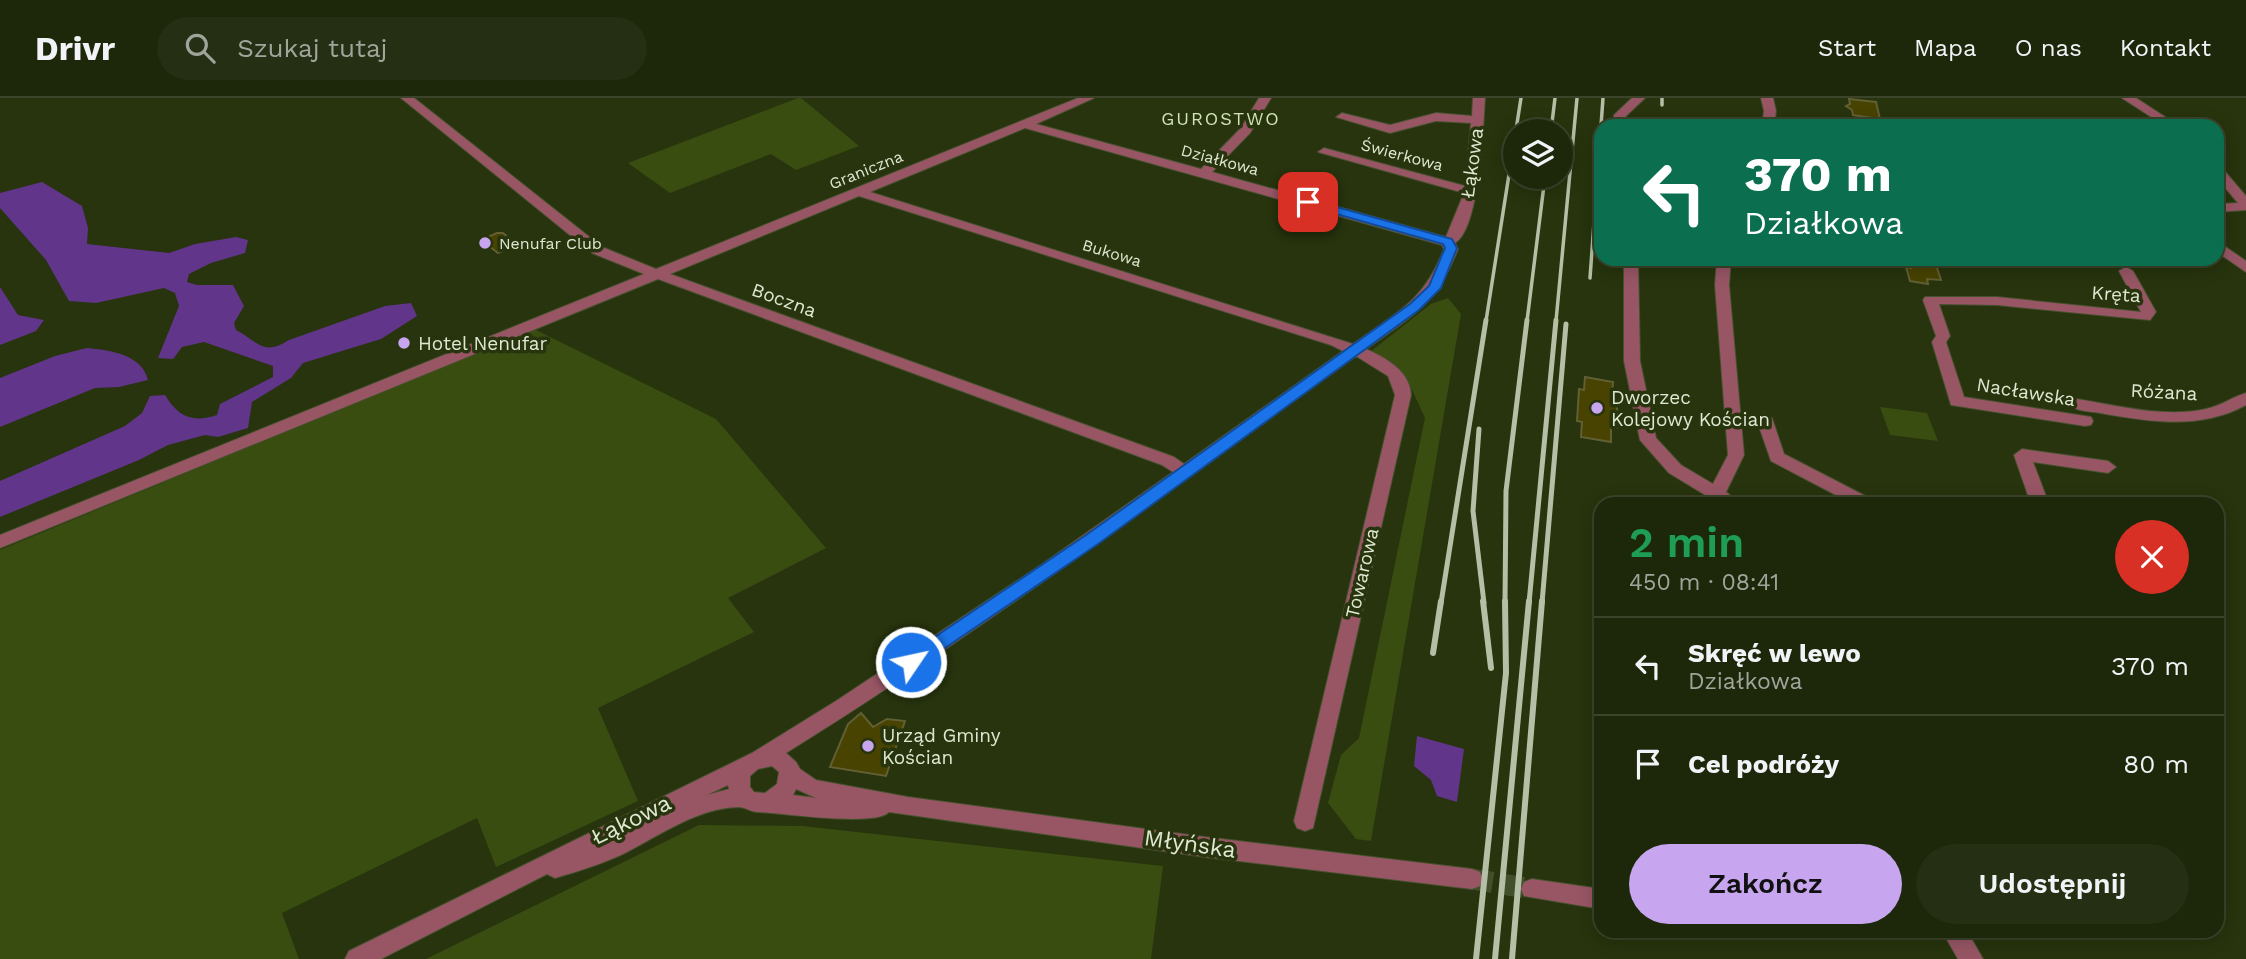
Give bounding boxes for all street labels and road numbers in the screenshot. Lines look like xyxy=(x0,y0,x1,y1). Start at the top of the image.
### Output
street label: Łąkowa xyxy=(1456,126,1488,200)
street label: Świerkowa xyxy=(1359,135,1445,175)
street label: Działkowa xyxy=(1179,141,1261,179)
street label: Graniczna xyxy=(826,147,906,193)
street label: Bukowa xyxy=(1080,235,1144,271)
street label: Boczna xyxy=(749,278,820,322)
street label: Kręta xyxy=(2091,281,2142,307)
street label: Nacławska xyxy=(1975,373,2077,411)
street label: Różana xyxy=(2130,379,2198,405)
street label: Towarowa xyxy=(1340,525,1384,620)
street label: Łąkowa xyxy=(587,789,675,851)
street label: Młyńska xyxy=(1143,824,1237,864)

